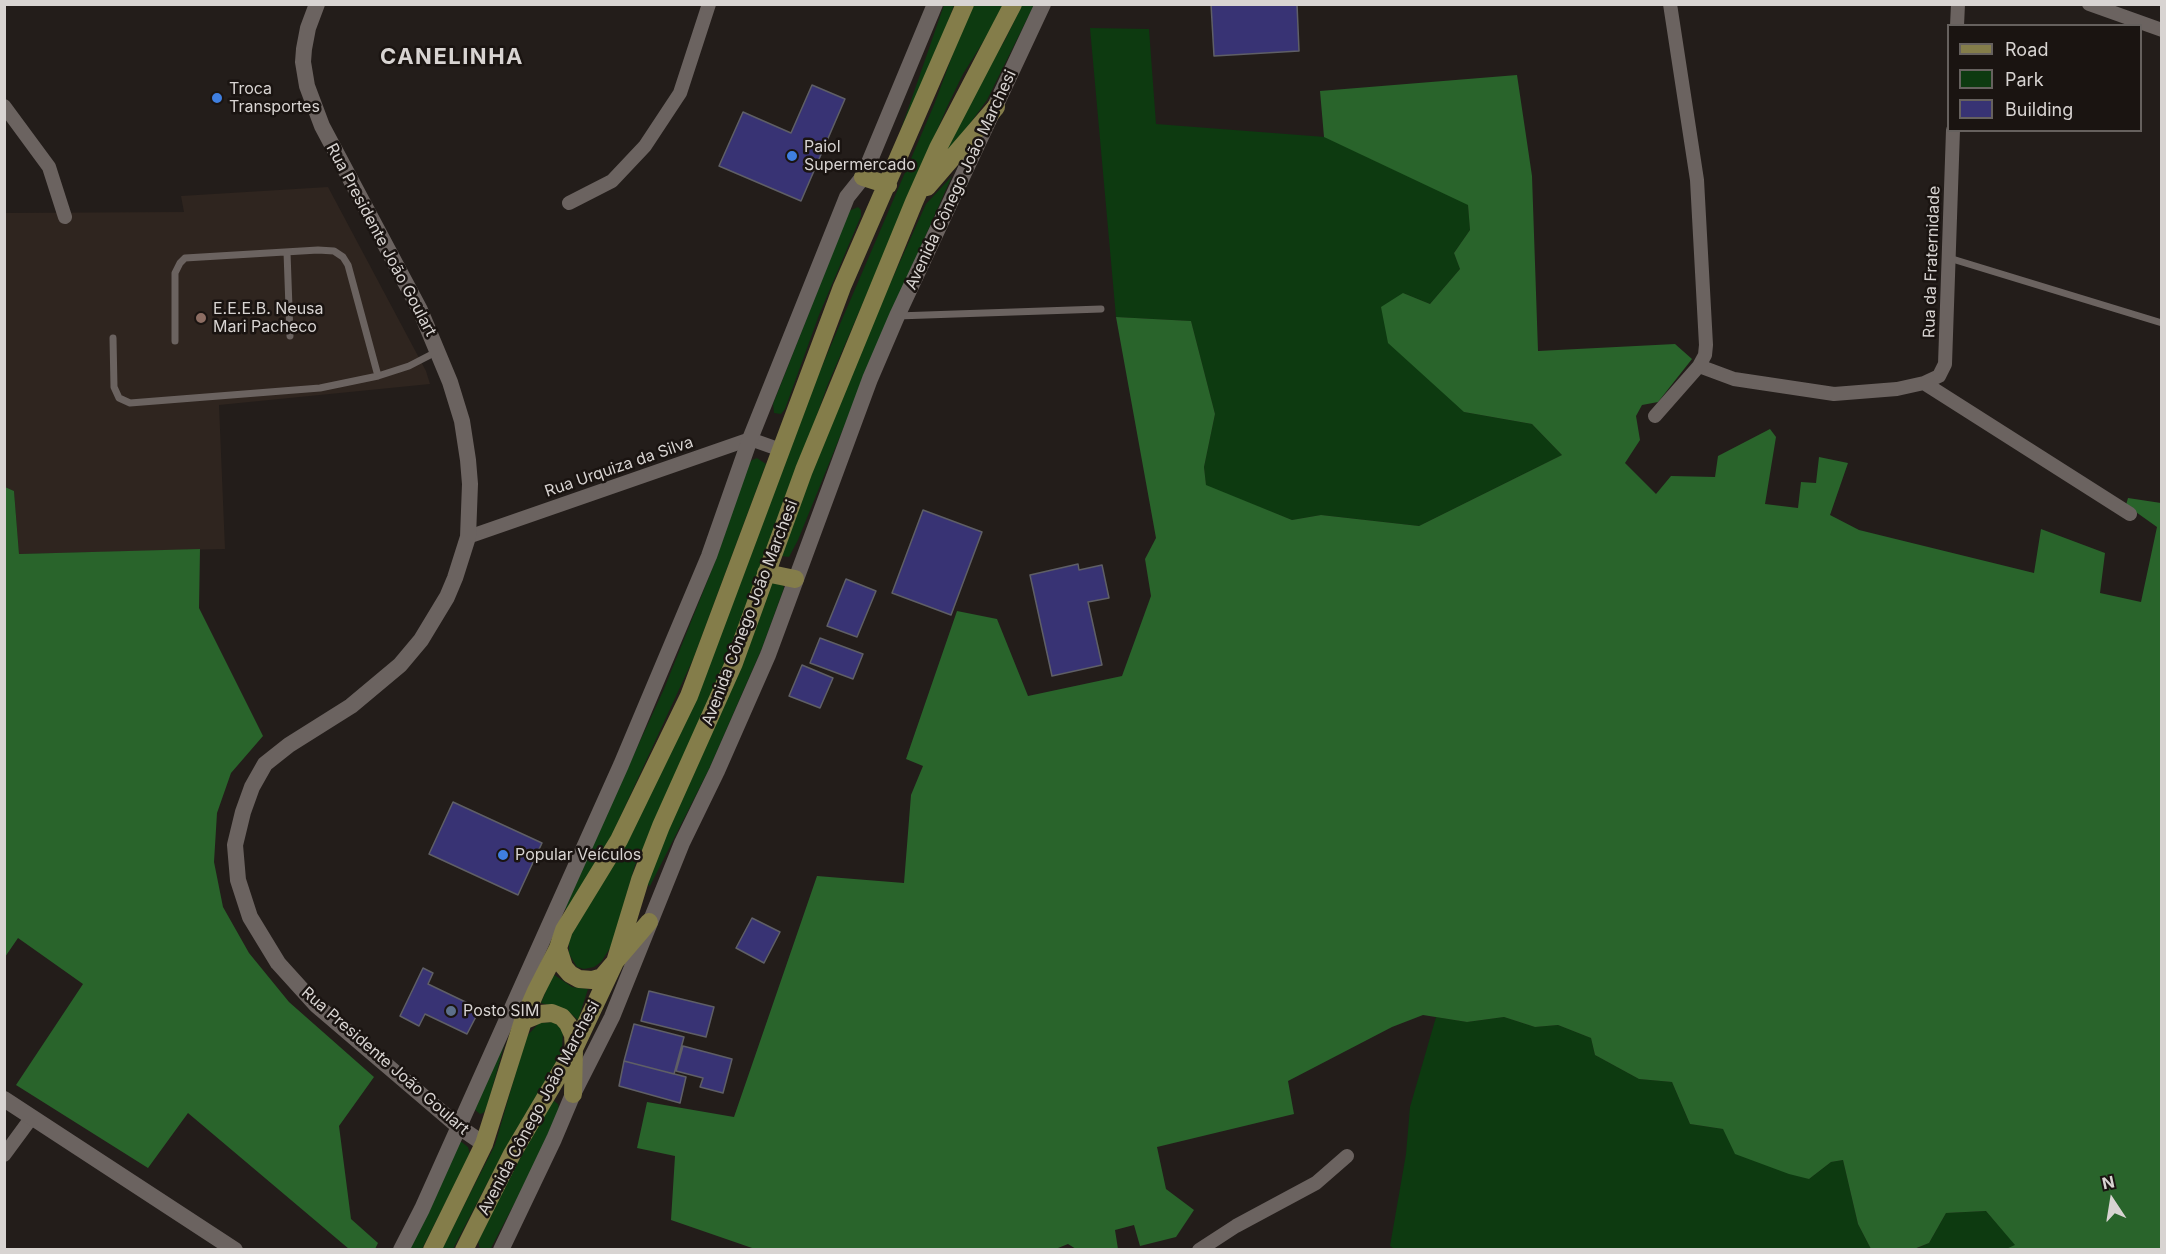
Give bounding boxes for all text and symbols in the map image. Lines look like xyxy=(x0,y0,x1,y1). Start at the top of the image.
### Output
legend xyxy=(1947,24,2142,132)
text: Road xyxy=(2005,39,2048,60)
district label: CANELINHA xyxy=(380,44,524,70)
street label: Avenida Cônego João Marchesi xyxy=(902,67,1020,293)
text: Park xyxy=(2005,69,2044,90)
place label: Troca Transportes xyxy=(229,79,320,117)
marker: Troca Transportes xyxy=(210,91,224,105)
text: Building xyxy=(2005,99,2073,120)
place label: Paiol Supermercado xyxy=(804,137,916,175)
street label: Rua Presidente João Goulart xyxy=(322,140,440,340)
marker: Paiol Supermercado xyxy=(785,149,799,163)
street label: Rua da Fraternidade xyxy=(1920,186,1944,338)
place label: E.E.E.B. Neusa Mari Pacheco xyxy=(213,299,324,337)
marker: E.E.E.B. Neusa Mari Pacheco xyxy=(194,311,208,325)
street label: Rua Urquiza da Silva xyxy=(542,433,696,501)
street label: Avenida Cônego João Marchesi xyxy=(698,498,802,728)
place label: Popular Veículos xyxy=(515,845,641,865)
marker: Popular Veículos xyxy=(496,848,510,862)
street label: Rua Presidente João Goulart xyxy=(297,983,473,1139)
street label: Avenida Cônego João Marchesi xyxy=(474,998,604,1218)
place label: Posto SIM xyxy=(463,1001,539,1021)
marker: Posto SIM xyxy=(444,1004,458,1018)
north arrow xyxy=(2082,1170,2142,1230)
text: N xyxy=(2100,1171,2116,1193)

